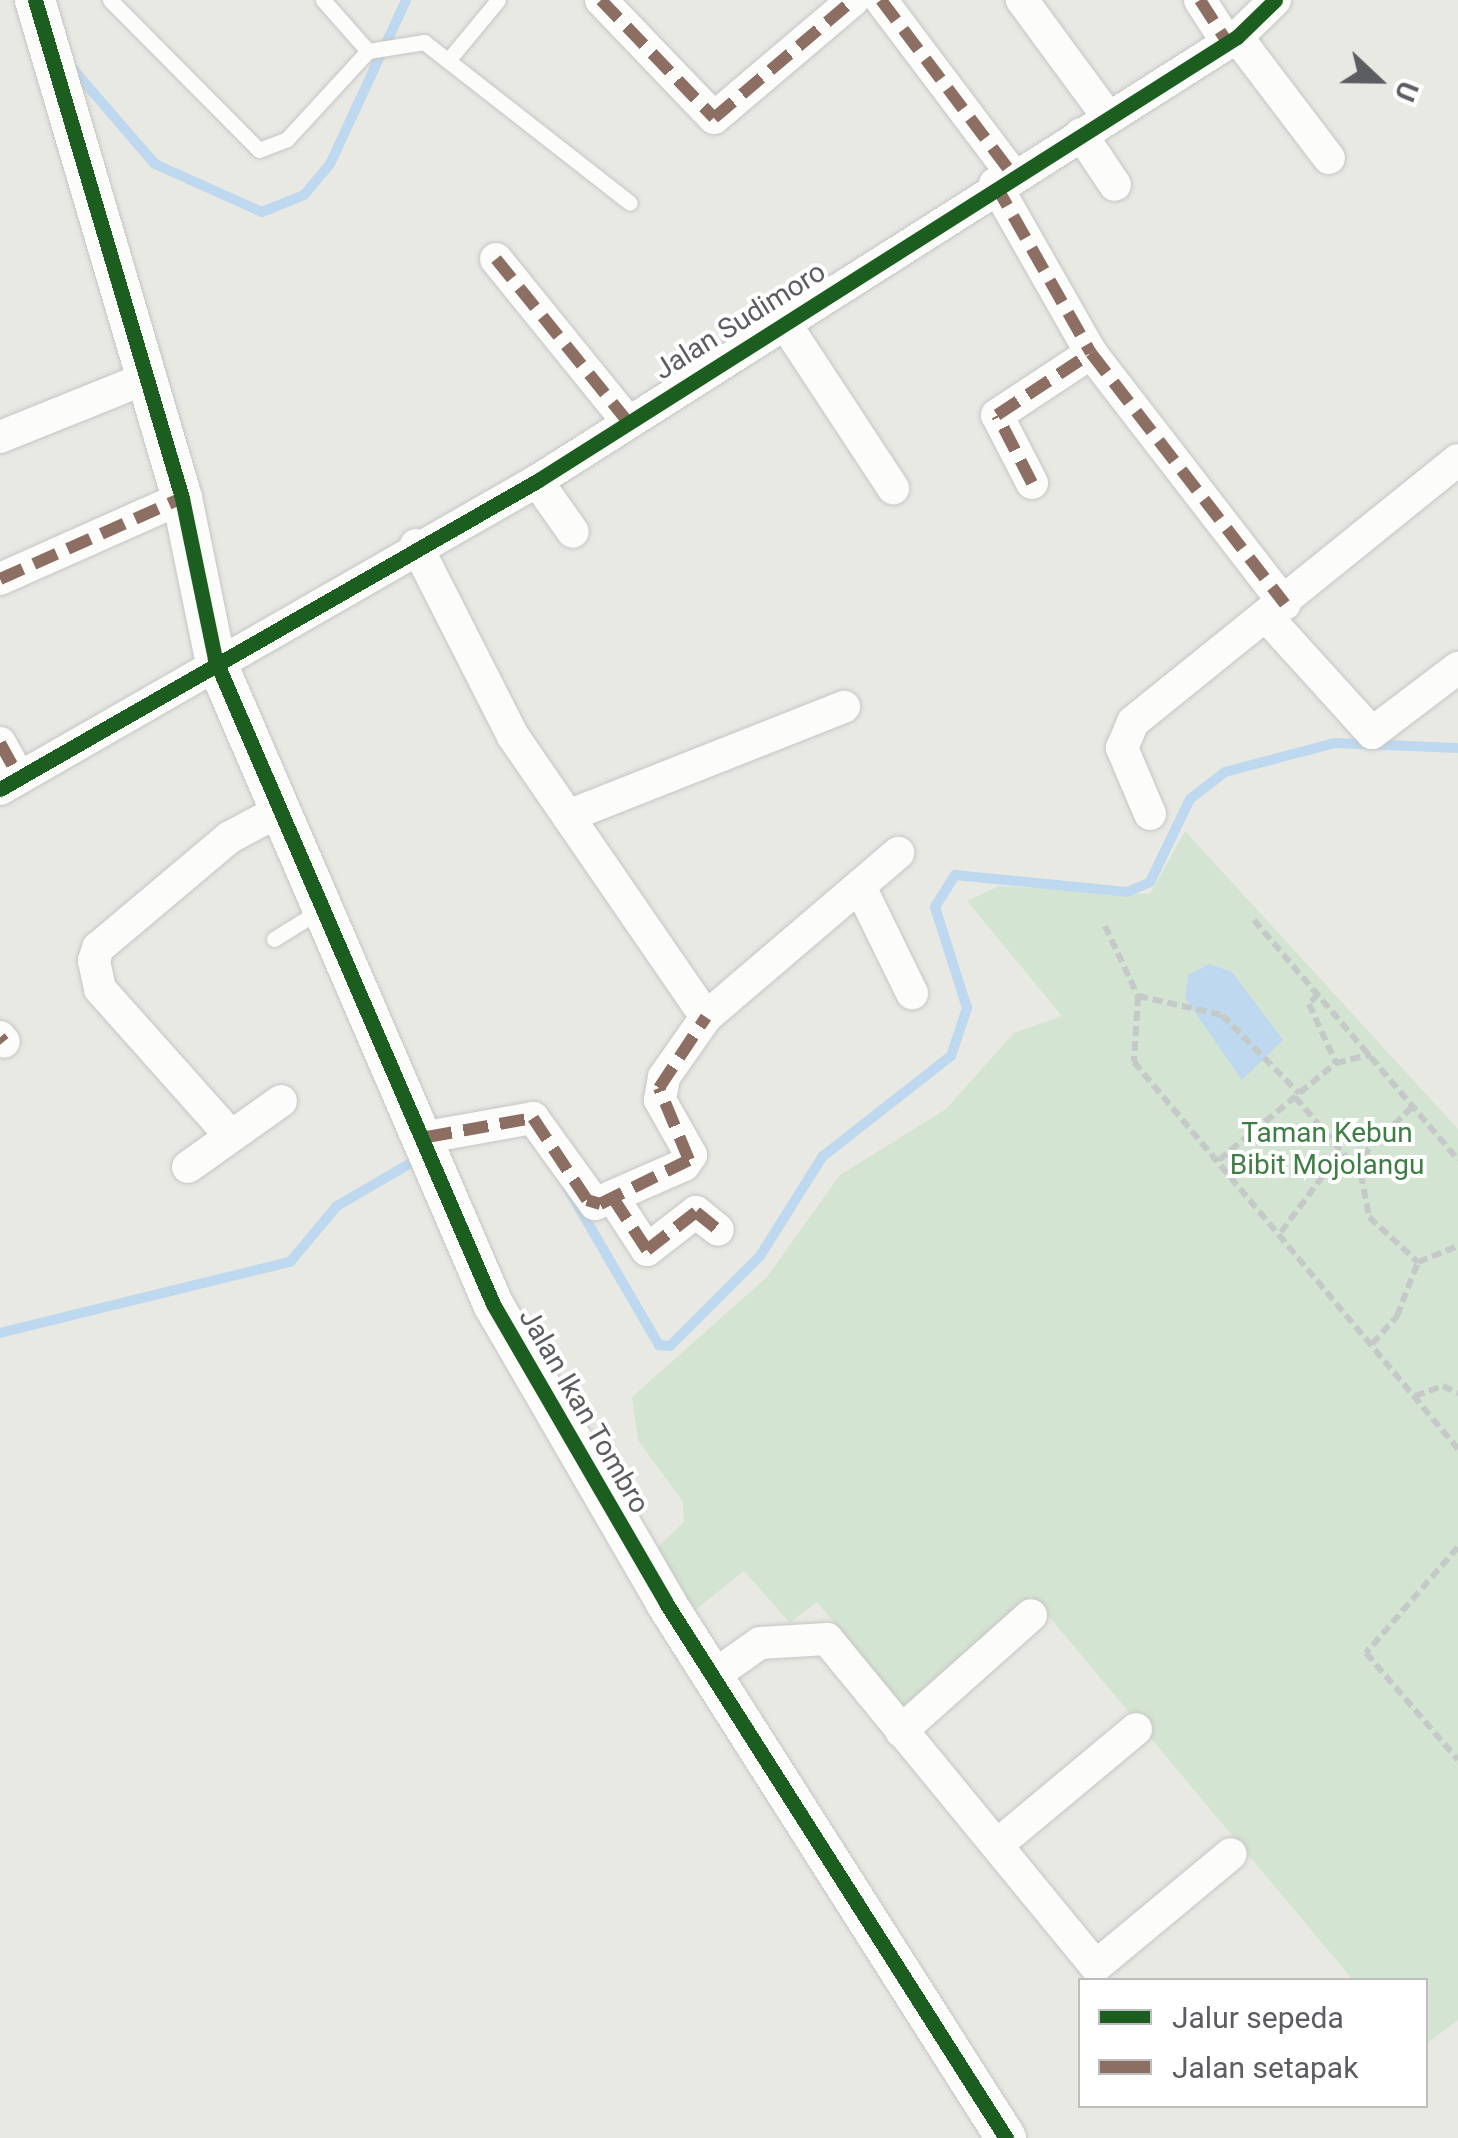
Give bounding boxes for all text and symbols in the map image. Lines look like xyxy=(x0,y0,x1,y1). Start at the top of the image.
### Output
north arrow xyxy=(1328,30,1428,130)
text: U xyxy=(1388,77,1425,106)
street label: Jalan Sudimoro xyxy=(648,255,832,387)
park label: Taman Kebun Bibit Mojolangu xyxy=(1230,1116,1424,1182)
street label: Jalan Ikan Tombro xyxy=(512,1302,656,1520)
legend xyxy=(1078,1978,1428,2108)
text: Jalur sepeda xyxy=(1172,2000,1344,2035)
text: Jalan setapak xyxy=(1172,2050,1358,2085)

